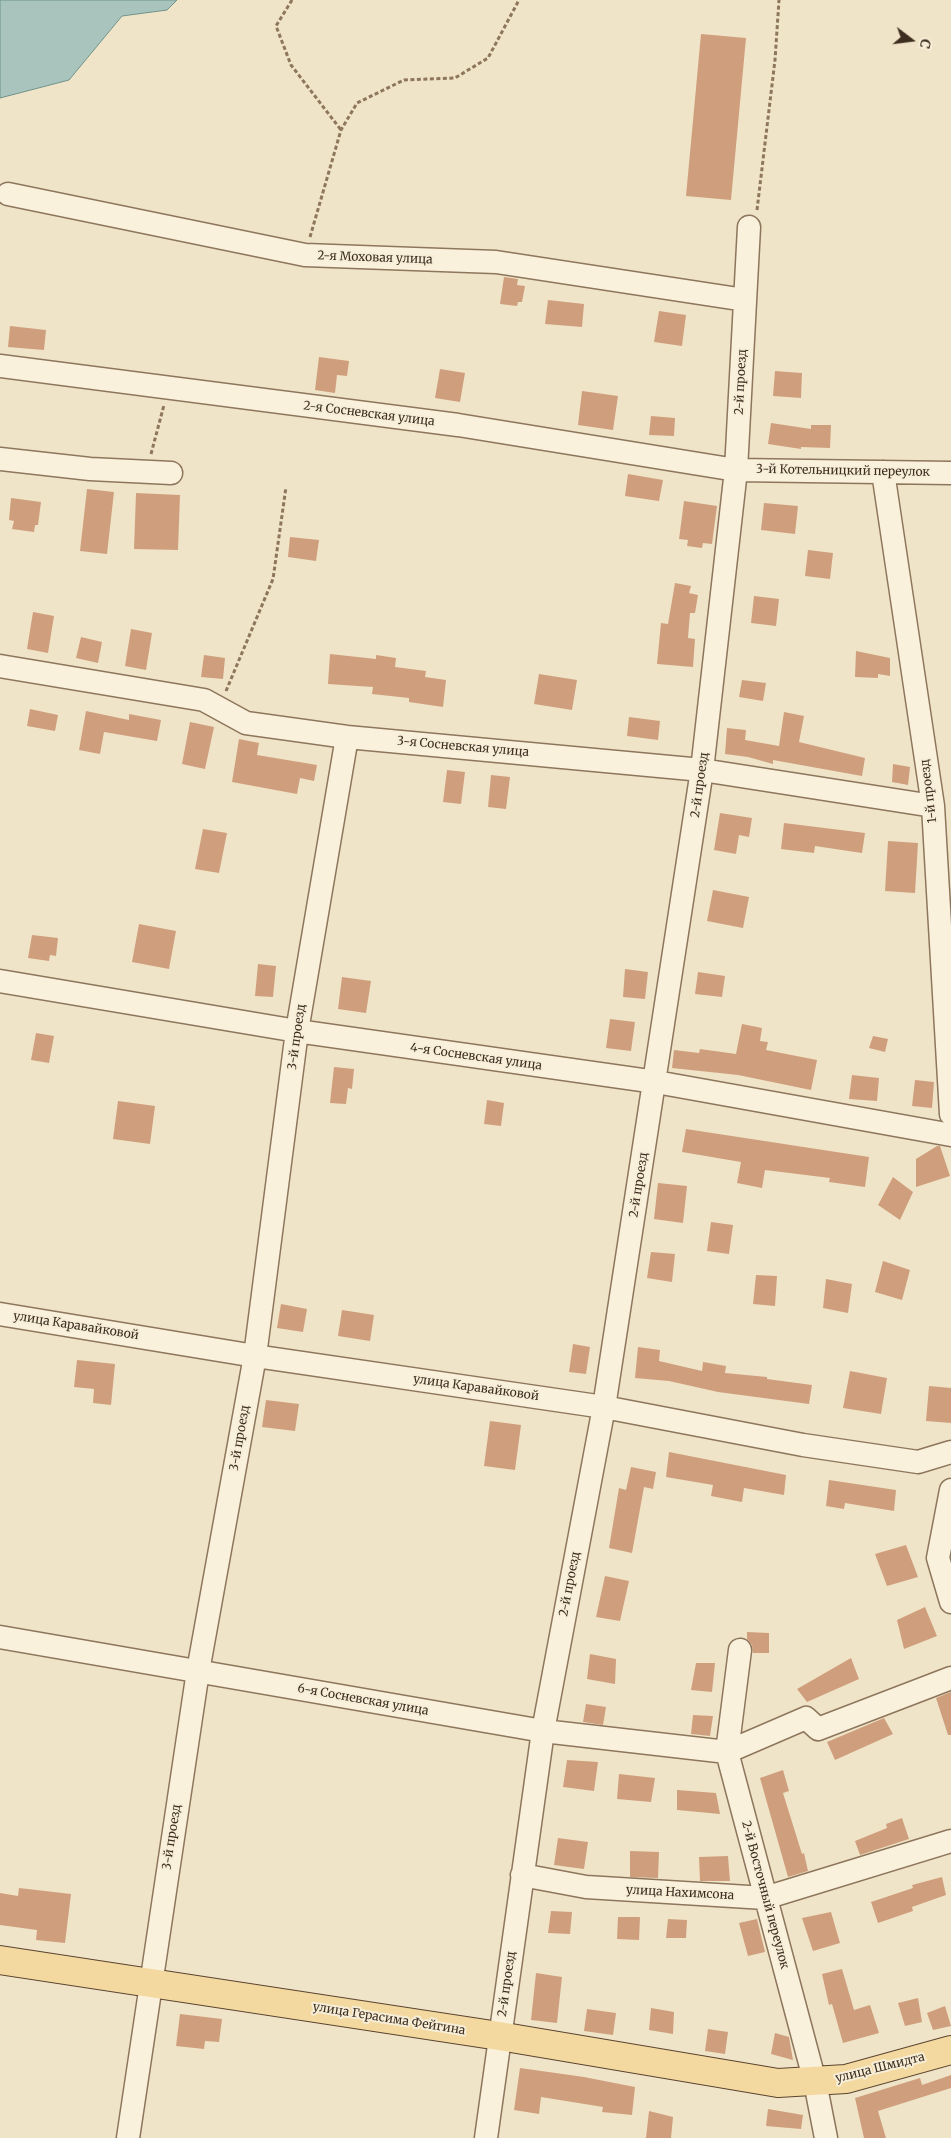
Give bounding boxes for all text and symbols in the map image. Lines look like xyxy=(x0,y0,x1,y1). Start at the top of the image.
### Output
north arrow xyxy=(886,15,936,65)
text: С xyxy=(916,37,935,51)
street label: 2-я Моховая улица xyxy=(317,249,433,267)
street label: 2-й проезд xyxy=(732,349,750,415)
street label: 2-я Сосневская улица xyxy=(303,399,435,429)
street label: 3-й Котельницкий переулок xyxy=(756,462,930,480)
street label: 3-я Сосневская улица xyxy=(396,734,530,760)
street label: 2-й проезд xyxy=(688,751,712,819)
street label: 1-й проезд xyxy=(918,758,940,824)
street label: 3-й проезд xyxy=(285,1003,309,1071)
street label: 4-я Сосневская улица xyxy=(409,1041,543,1073)
street label: 2-й проезд xyxy=(627,1151,651,1219)
street label: улица Каравайковой xyxy=(12,1309,140,1343)
street label: улица Каравайковой xyxy=(412,1372,540,1404)
street label: 3-й проезд xyxy=(227,1404,253,1472)
street label: 2-й проезд xyxy=(557,1550,583,1618)
street label: 6-я Сосневская улица xyxy=(296,1681,430,1719)
street label: 3-й проезд xyxy=(160,1803,184,1871)
street label: 2-й Восточный переулок xyxy=(738,1819,792,1971)
street label: улица Нахимсона xyxy=(626,1883,734,1903)
street label: 2-й проезд xyxy=(495,1950,519,2018)
street label: улица Герасима Фейгина xyxy=(312,2000,466,2038)
street label: улица Шмидта xyxy=(834,2050,926,2086)

